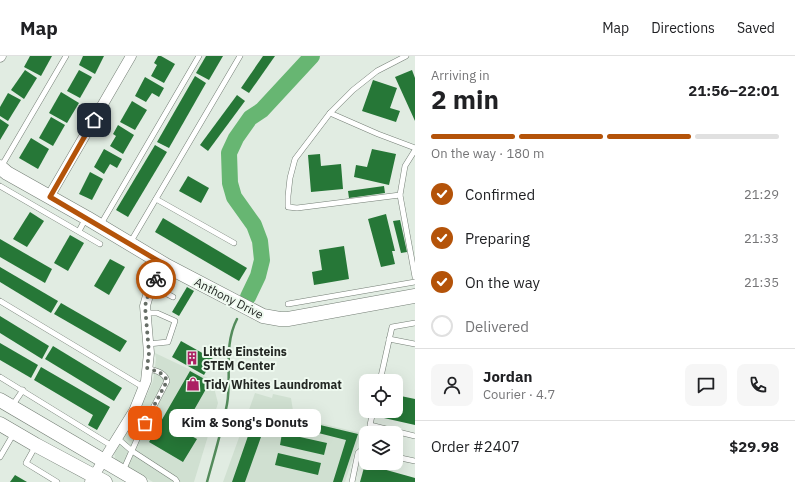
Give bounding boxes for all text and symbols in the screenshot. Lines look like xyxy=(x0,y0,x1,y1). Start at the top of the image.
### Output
text: Map xyxy=(20,16,58,40)
text: Map xyxy=(602,19,629,37)
text: Directions xyxy=(651,19,715,37)
text: Saved xyxy=(737,19,775,37)
text: Arriving in xyxy=(431,67,490,84)
text: 21:56–22:01 xyxy=(688,81,779,100)
text: 2 min xyxy=(431,82,499,116)
pin xyxy=(77,103,111,137)
icon: home xyxy=(83,109,105,131)
text: On the way · 180 m xyxy=(431,145,544,162)
icon: check xyxy=(431,183,453,205)
text: Confirmed xyxy=(465,185,535,204)
text: 21:29 xyxy=(744,186,779,203)
icon: check xyxy=(431,227,453,249)
text: Preparing xyxy=(465,229,530,248)
text: 21:33 xyxy=(744,230,779,247)
courier xyxy=(136,259,176,299)
icon: bike xyxy=(145,268,167,290)
icon: check xyxy=(431,271,453,293)
text: On the way xyxy=(465,273,540,292)
street label: Anthony Drive xyxy=(192,274,266,322)
text: 21:35 xyxy=(744,274,779,291)
text: Delivered xyxy=(465,317,529,336)
place label: Little Einsteins STEM Center xyxy=(203,344,287,373)
building icon: Little Einsteins STEM Center xyxy=(184,350,200,366)
button: person xyxy=(431,364,473,406)
button: chat xyxy=(685,364,727,406)
button: phone xyxy=(737,364,779,406)
text: Jordan xyxy=(483,367,532,386)
map controls xyxy=(359,374,403,470)
button: locate xyxy=(359,374,403,418)
shop icon: Tidy Whites Laundromat xyxy=(185,376,201,392)
place label: Tidy Whites Laundromat xyxy=(204,377,342,392)
text: Courier · 4.7 xyxy=(483,386,555,403)
pin xyxy=(128,406,162,440)
callout: Kim & Song's Donuts xyxy=(169,409,321,437)
icon: bag xyxy=(134,412,156,434)
text: Kim & Song's Donuts xyxy=(182,414,308,431)
button: layers xyxy=(359,426,403,470)
text: Order #2407 xyxy=(431,437,520,456)
text: $29.98 xyxy=(729,437,779,456)

